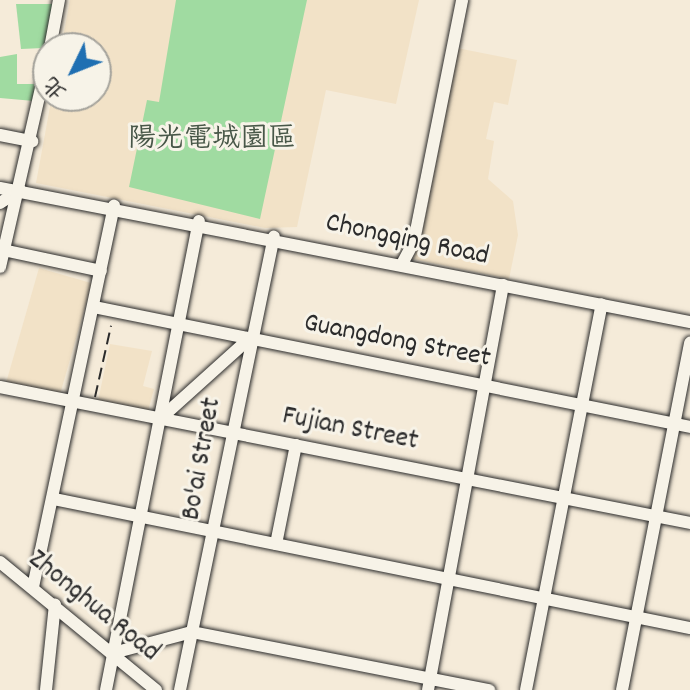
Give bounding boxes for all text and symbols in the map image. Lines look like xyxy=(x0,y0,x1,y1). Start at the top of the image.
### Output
north arrow xyxy=(32,32,112,112)
text: 北 xyxy=(37,69,74,106)
park label: 陽光電城園區 xyxy=(128,124,296,158)
street label: Chongqing Road xyxy=(322,207,492,275)
street label: Guangdong Street xyxy=(301,307,493,377)
street label: Bo'ai Street xyxy=(176,395,230,523)
street label: Fujian Street xyxy=(279,400,421,460)
street label: Zhonghua Road xyxy=(20,544,166,670)

